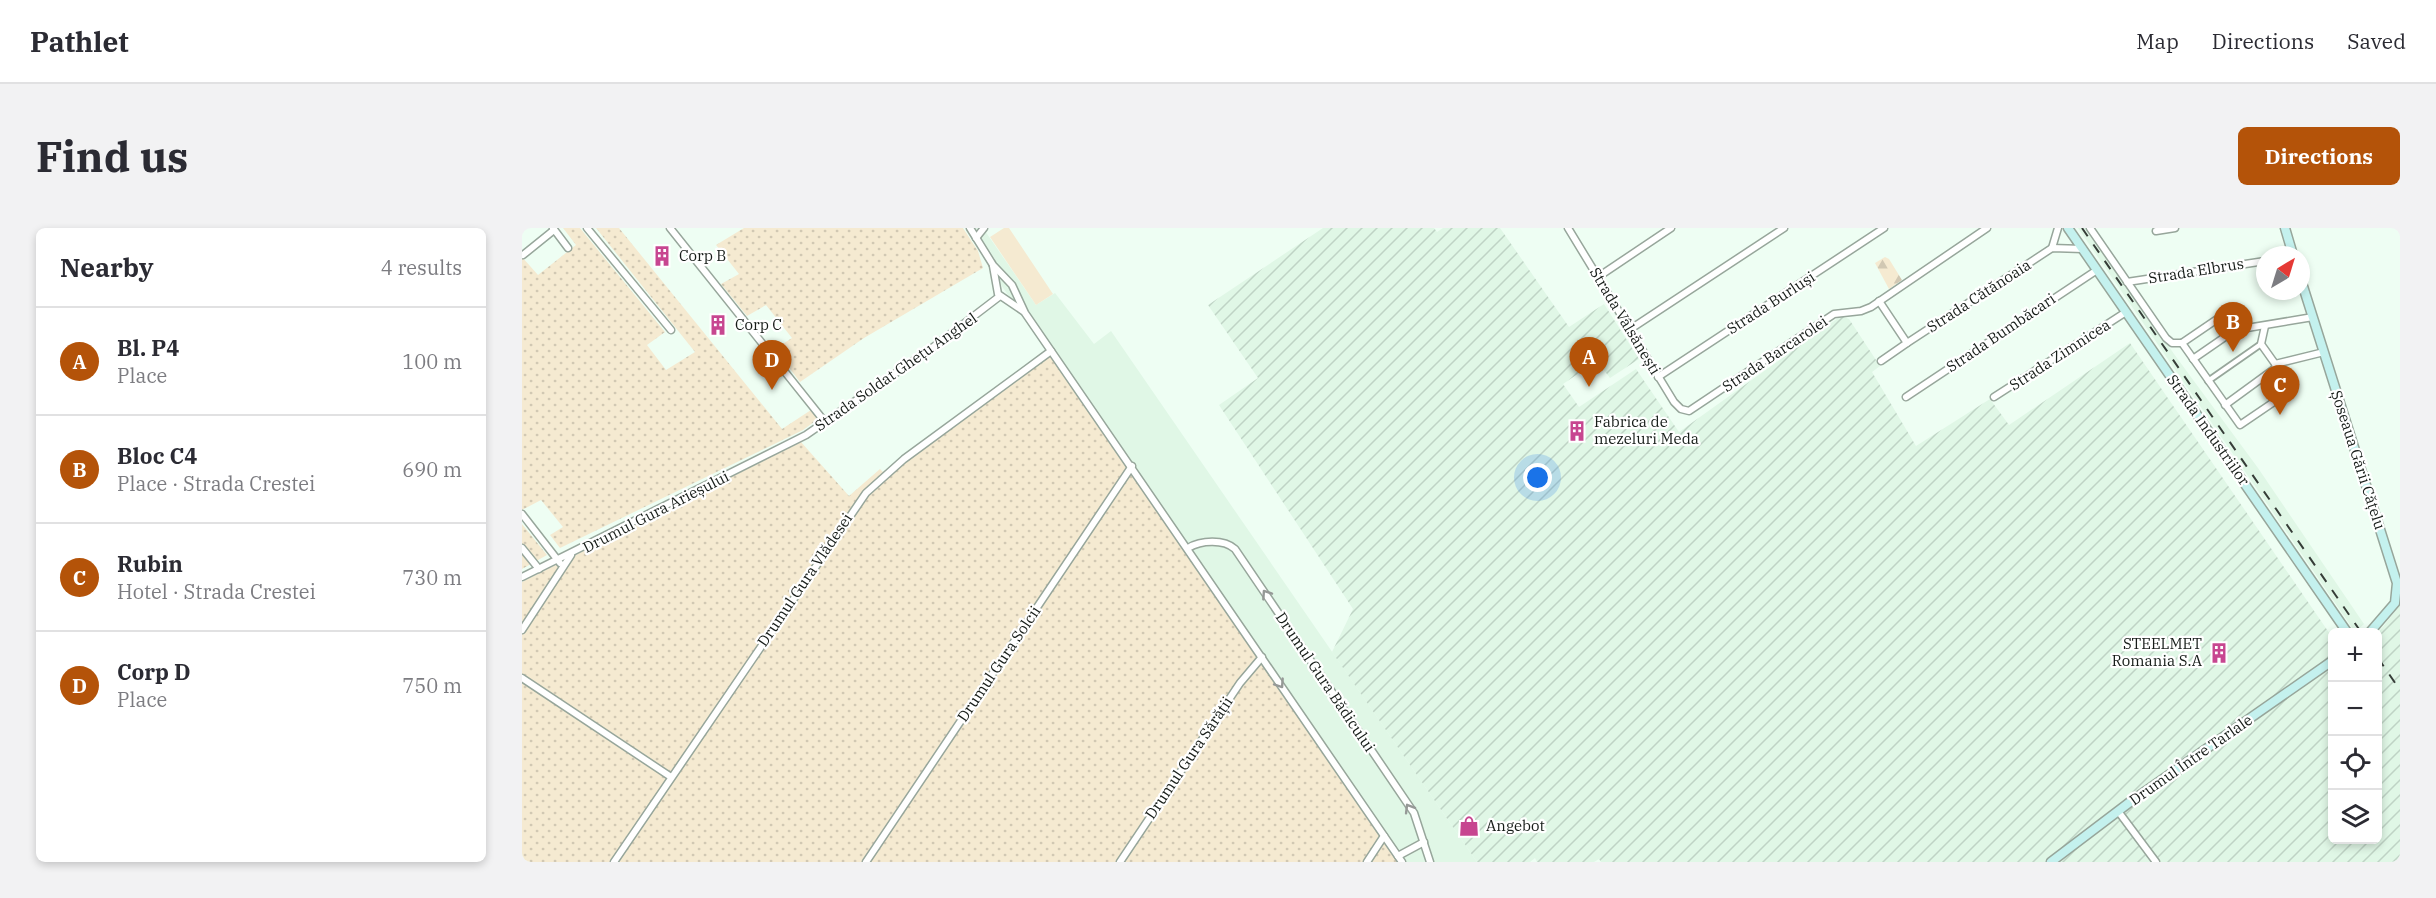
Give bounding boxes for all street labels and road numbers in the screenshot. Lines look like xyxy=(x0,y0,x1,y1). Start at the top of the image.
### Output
street label: Strada Elbrus xyxy=(2147,254,2245,287)
street label: Strada Cătănoaia xyxy=(1923,255,2034,336)
street label: Strada Vâlsănești xyxy=(1586,264,1665,378)
street label: Strada Burluși xyxy=(1723,267,1819,338)
street label: Strada Bumbăcari xyxy=(1942,289,2059,376)
street label: Strada Soldat Ghețu Anghel xyxy=(811,308,980,435)
street label: Strada Barcarolei xyxy=(1718,311,1831,396)
street label: Strada Zimnicea xyxy=(2006,315,2114,394)
street label: Strada Industriilor xyxy=(2163,371,2254,489)
street label: Șoseaua Gării Cățelu xyxy=(2327,388,2390,532)
street label: Drumul Gura Arieșului xyxy=(579,466,732,557)
street label: Drumul Gura Vlădesei xyxy=(753,509,856,650)
street label: Drumul Gura Solcii xyxy=(953,602,1045,725)
street label: Drumul Gura Bădicului xyxy=(1272,608,1379,755)
street label: Drumul Gura Sărății xyxy=(1141,693,1237,822)
street label: Drumul Între Tarlale xyxy=(2126,710,2256,809)

